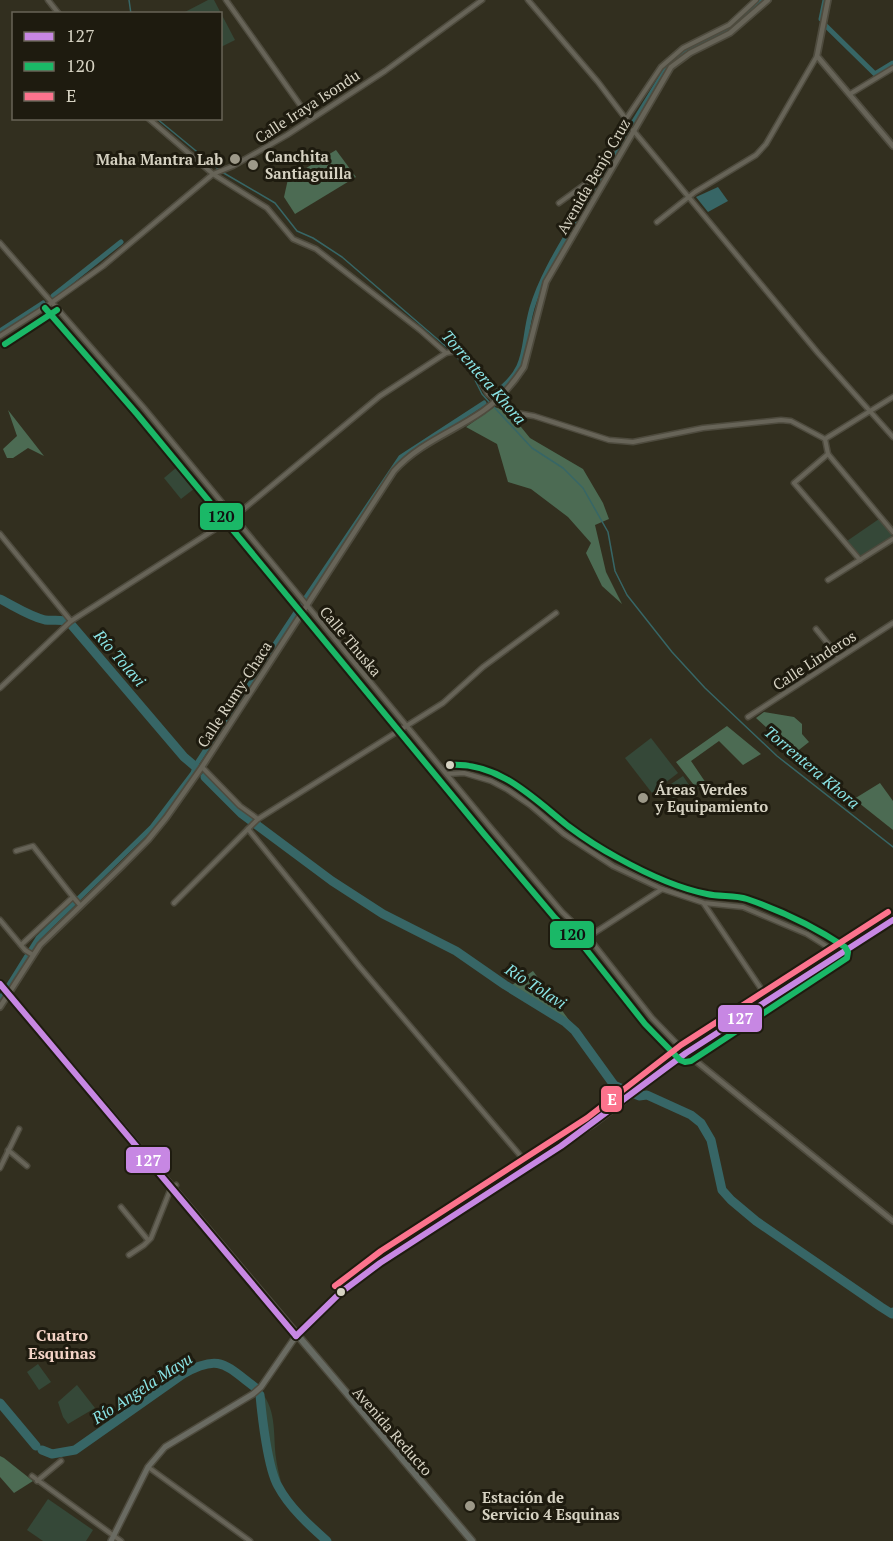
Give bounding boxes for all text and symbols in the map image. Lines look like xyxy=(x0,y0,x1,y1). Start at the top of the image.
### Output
legend xyxy=(12,12,222,120)
text: 127 xyxy=(66,23,95,47)
text: 120 xyxy=(66,53,95,77)
street label: Calle Iraya Isondu xyxy=(251,65,363,147)
text: E xyxy=(66,83,76,107)
street label: Avenida Benjo Cruz xyxy=(552,115,634,237)
place label: Canchita Santiaguilla xyxy=(265,146,352,183)
place label: Maha Mantra Lab xyxy=(96,149,223,169)
marker: Maha Mantra Lab xyxy=(228,152,242,166)
marker: Canchita Santiaguilla xyxy=(246,158,260,172)
water label: Torrentera Khora xyxy=(437,325,531,429)
line badge: 120 xyxy=(199,502,244,531)
text: 120 xyxy=(207,505,235,527)
street label: Calle Thuska xyxy=(316,602,387,681)
water label: Río Tolavi xyxy=(89,624,151,691)
street label: Calle Linderos xyxy=(768,626,860,694)
street label: Calle Rumy-Chaca xyxy=(192,637,276,751)
water label: Torrentera Khora xyxy=(759,720,865,814)
unlabelled marker xyxy=(444,759,456,771)
place label: Áreas Verdes y Equipamiento xyxy=(654,779,768,816)
marker: Áreas Verdes y Equipamiento xyxy=(636,791,650,805)
line badge: 120 xyxy=(549,920,595,949)
text: 120 xyxy=(558,923,586,945)
water label: Río Tolavi xyxy=(500,958,571,1014)
line badge: 127 xyxy=(717,1004,763,1033)
text: 127 xyxy=(726,1007,754,1029)
line badge: E xyxy=(600,1085,623,1113)
text: E xyxy=(607,1088,617,1110)
line badge: 127 xyxy=(125,1146,171,1174)
text: 127 xyxy=(134,1149,162,1171)
unlabelled marker xyxy=(335,1286,347,1298)
district label: Cuatro Esquinas xyxy=(28,1324,96,1364)
water label: Río Angela Mayu xyxy=(87,1347,197,1429)
street label: Avenida Reducto xyxy=(349,1382,437,1480)
place label: Estación de Servicio 4 Esquinas xyxy=(482,1487,620,1524)
marker: Estación de Servicio 4 Esquinas xyxy=(463,1499,477,1513)

